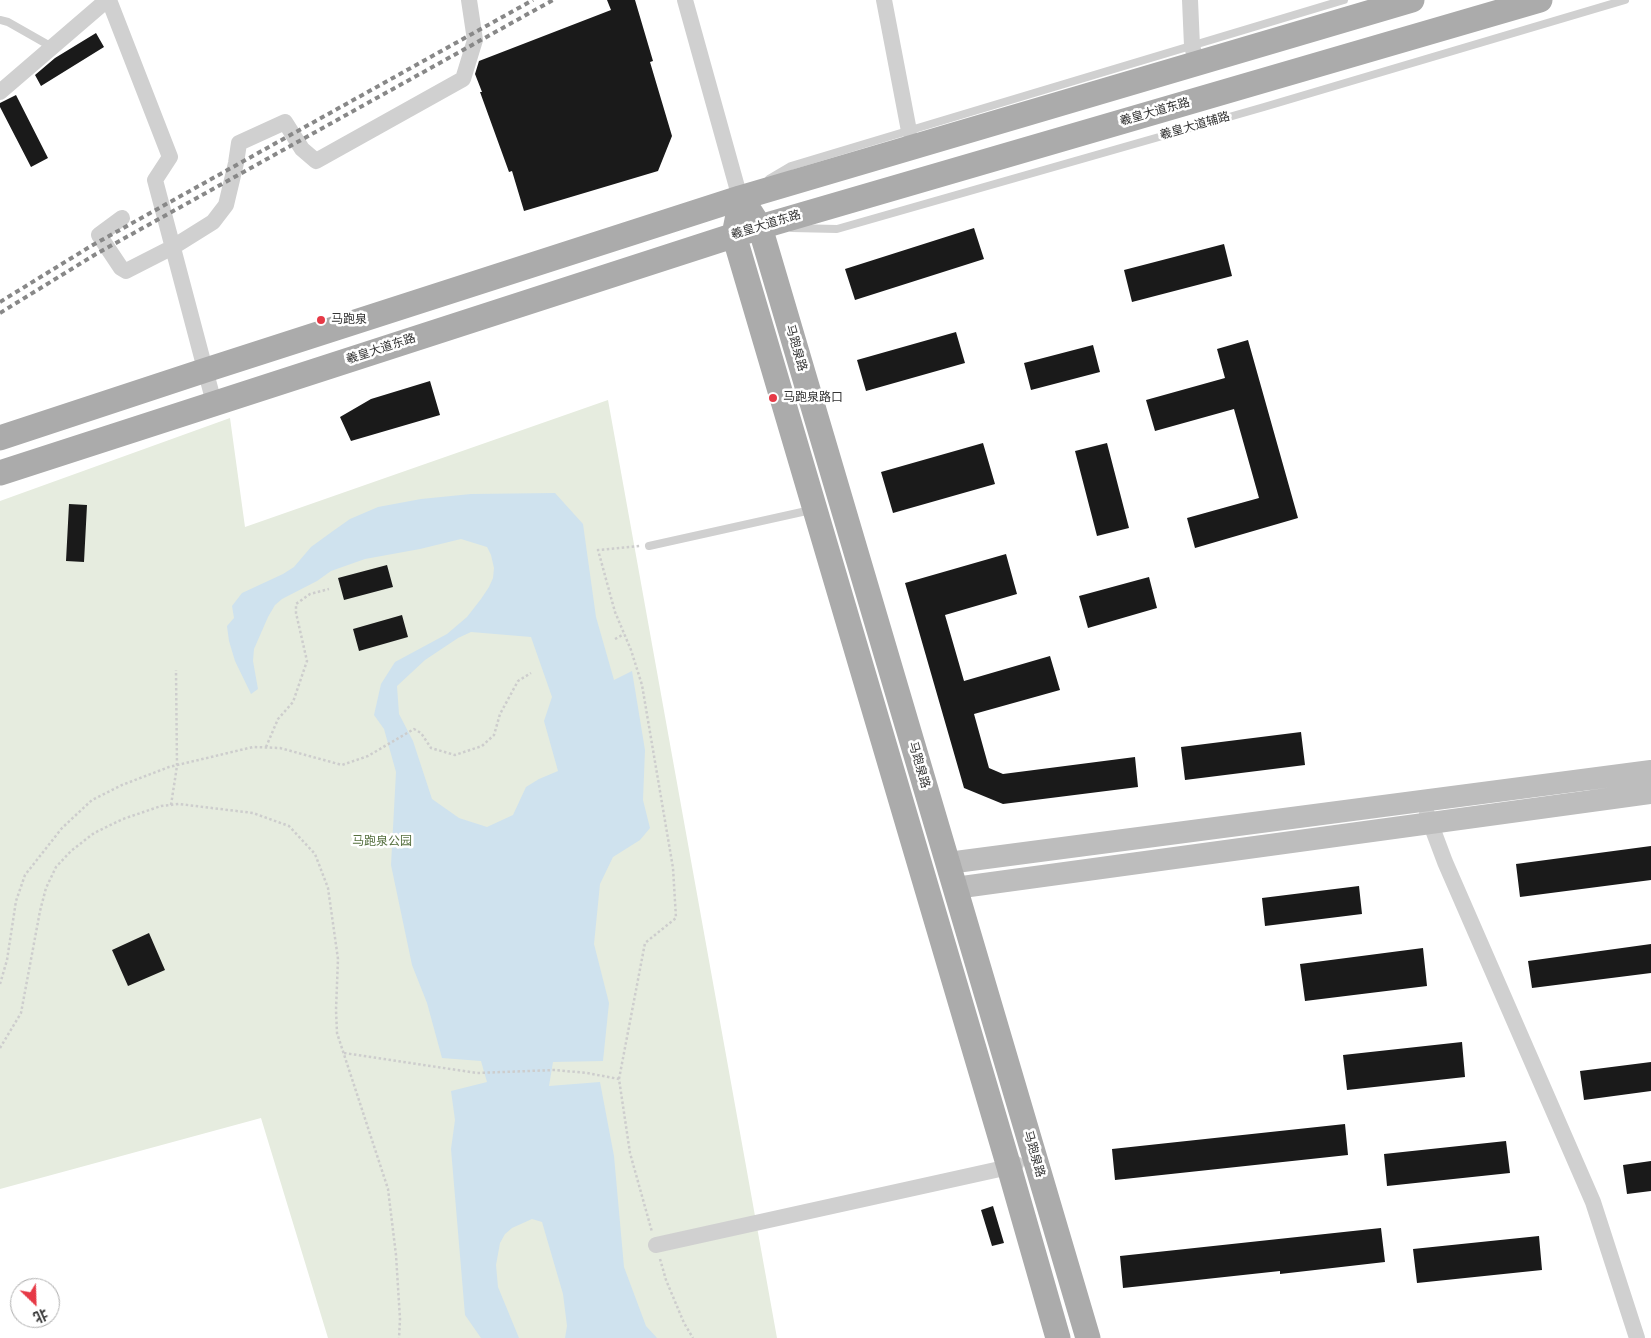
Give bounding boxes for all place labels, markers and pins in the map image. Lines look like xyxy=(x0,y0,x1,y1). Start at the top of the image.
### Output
place label: 马跑泉 xyxy=(331,313,367,327)
marker: 马跑泉 xyxy=(315,314,327,326)
place label: 马跑泉路口 xyxy=(783,391,843,405)
marker: 马跑泉路口 xyxy=(767,392,779,404)

